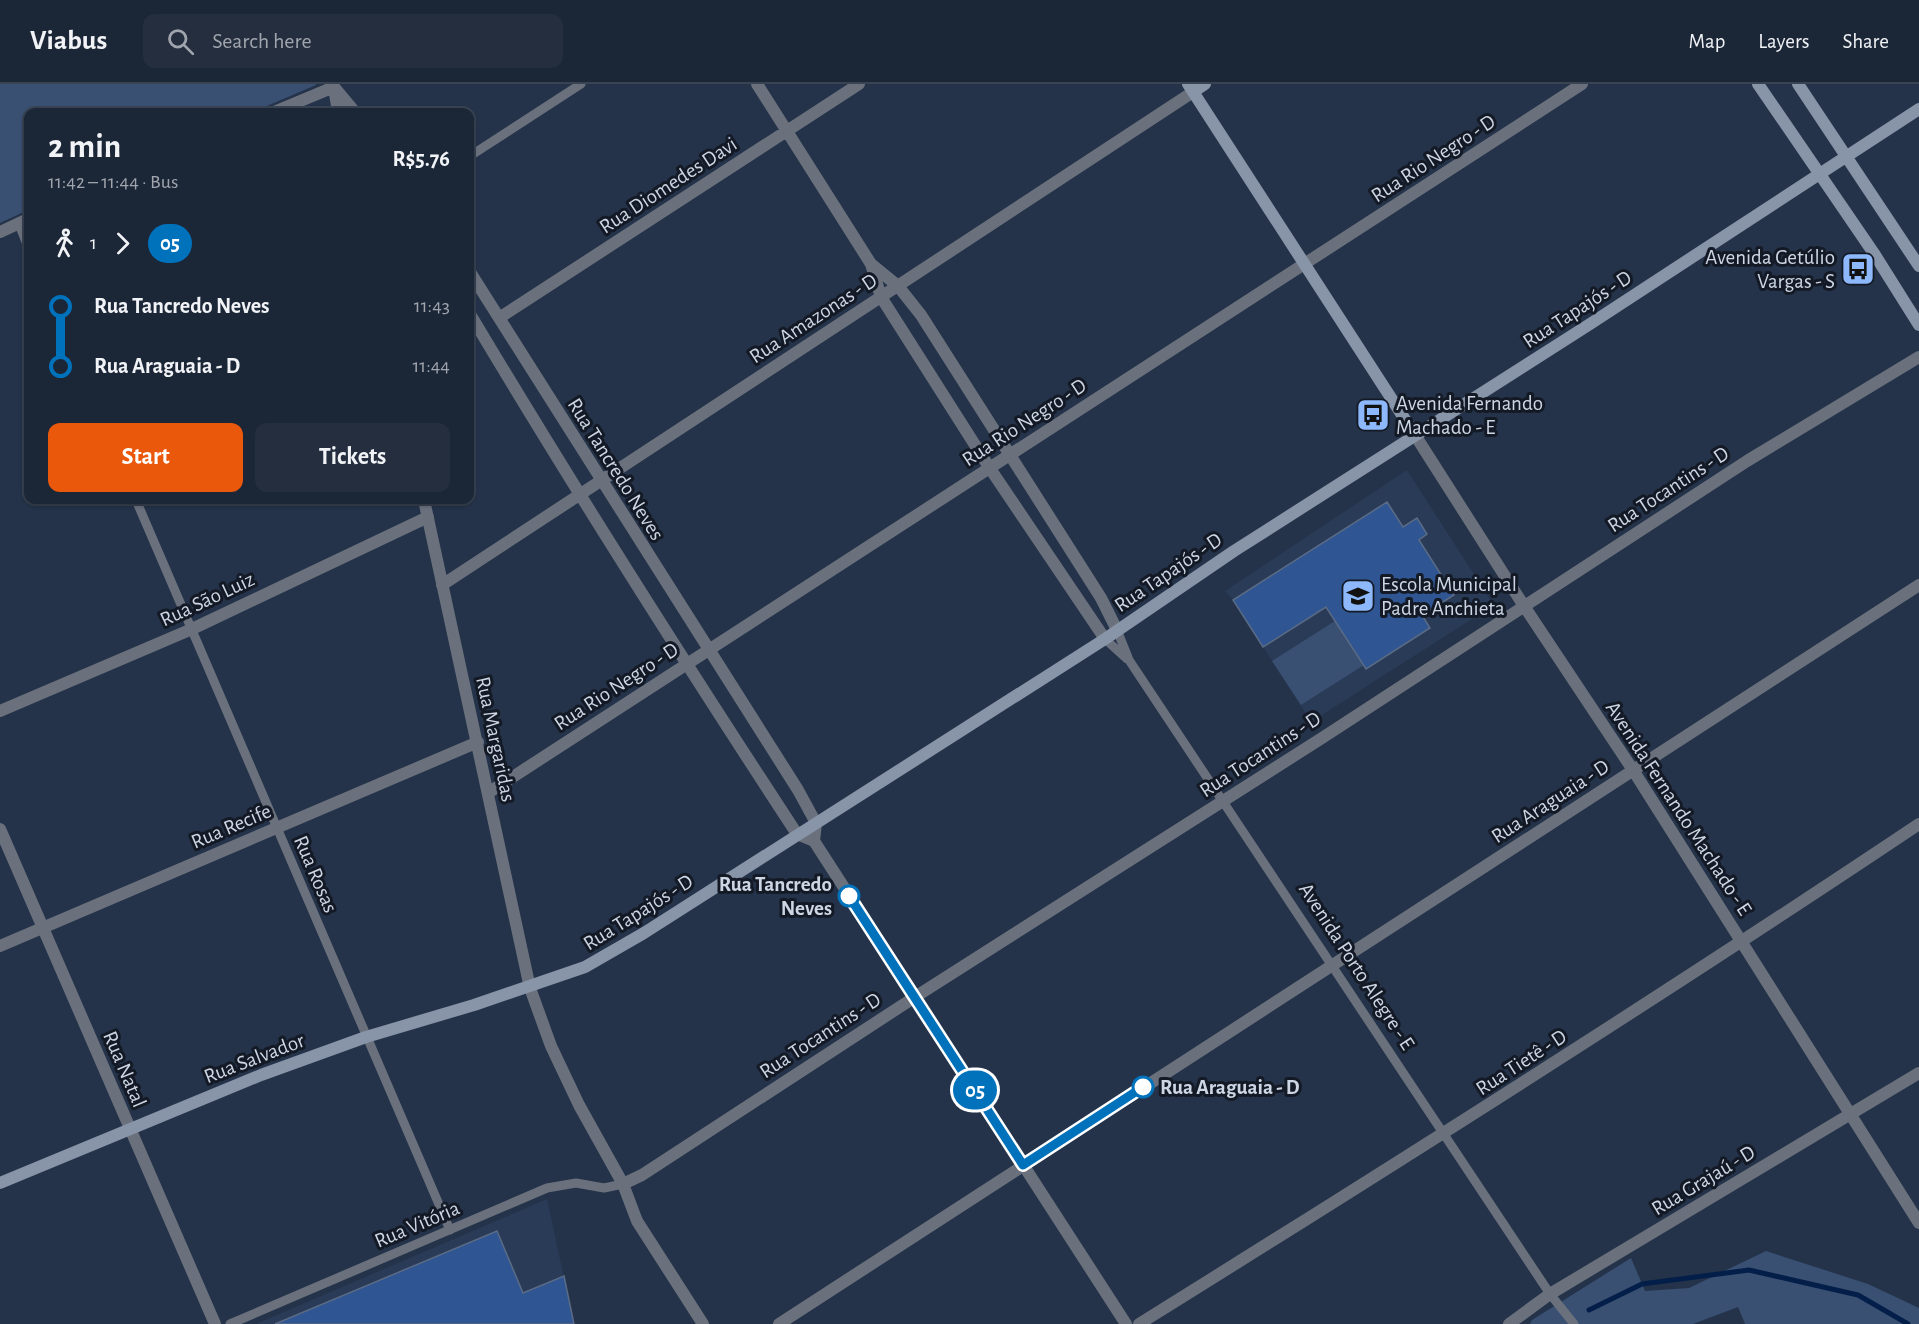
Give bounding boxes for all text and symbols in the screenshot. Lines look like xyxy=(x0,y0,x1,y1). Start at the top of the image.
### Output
search box xyxy=(143,14,563,68)
icon: search xyxy=(164,25,197,58)
text: Viabus xyxy=(30,27,107,55)
text: Search here xyxy=(212,30,312,52)
text: Map xyxy=(1689,31,1725,52)
text: Layers xyxy=(1758,31,1809,52)
text: Share xyxy=(1842,31,1889,52)
street label: Rua Rio Negro - D xyxy=(1367,111,1499,206)
text: 2 min xyxy=(48,131,121,164)
street label: Rua Diomedes Davi xyxy=(596,133,741,238)
text: R$5.76 xyxy=(392,148,450,170)
text: 11:42 – 11:44 · Bus xyxy=(48,172,178,192)
icon: walk xyxy=(48,227,81,260)
icon: forward xyxy=(106,227,139,260)
text: 1 xyxy=(90,233,97,253)
text: 05 xyxy=(160,233,180,254)
place label: Avenida Getúlio Vargas - S xyxy=(1705,247,1835,292)
bus stop icon: Avenida Getúlio Vargas - S xyxy=(1840,251,1876,287)
street label: Rua Tapajós - D xyxy=(1519,267,1635,352)
street label: Rua Amazonas - D xyxy=(746,270,881,367)
text: Rua Tancredo Neves xyxy=(94,295,270,317)
text: 11:43 xyxy=(414,296,450,316)
text: Rua Araguaia - D xyxy=(94,355,240,377)
text: 11:44 xyxy=(412,356,450,376)
street label: Rua Rio Negro - D xyxy=(958,375,1090,470)
place label: Avenida Fernando Machado - E xyxy=(1396,393,1543,438)
street label: Rua Tancredo Neves xyxy=(563,395,668,544)
bus stop icon: Avenida Fernando Machado - E xyxy=(1355,397,1391,433)
button: Start xyxy=(48,423,243,492)
button: Tickets xyxy=(255,423,450,492)
street label: Rua Tocantins - D xyxy=(1604,443,1733,536)
street label: Rua Tapajós - D xyxy=(1111,529,1226,616)
street label: Rua São Luiz xyxy=(157,569,258,630)
place label: Escola Municipal Padre Anchieta xyxy=(1381,574,1517,619)
school or university icon: Escola Municipal Padre Anchieta xyxy=(1340,578,1376,614)
street label: Rua Rio Negro - D xyxy=(550,639,682,734)
street label: Rua Margaridas xyxy=(472,675,519,804)
street label: Avenida Fernando Machado - E xyxy=(1602,698,1755,919)
street label: Rua Tocantins - D xyxy=(1196,708,1325,801)
street label: Rua Araguaia - D xyxy=(1488,756,1613,847)
street label: Rua Recife xyxy=(188,800,274,853)
street label: Rua Rosas xyxy=(290,833,341,916)
street label: Rua Tapajós - D xyxy=(580,870,697,954)
place label: Rua Tancredo Neves xyxy=(719,874,832,919)
street label: Avenida Porto Alegre - E xyxy=(1295,879,1418,1053)
marker: Rua Tancredo Neves xyxy=(838,885,860,907)
street label: Rua Tocantins - D xyxy=(756,989,885,1082)
street label: Rua Tietê - D xyxy=(1472,1026,1570,1099)
street label: Rua Natal xyxy=(99,1028,150,1110)
street label: Rua Salvador xyxy=(201,1030,307,1087)
line badge: 05 xyxy=(948,1070,1002,1110)
marker: Rua Araguaia - D xyxy=(1132,1076,1154,1098)
place label: Rua Araguaia - D xyxy=(1160,1077,1300,1098)
text: 05 xyxy=(965,1080,985,1101)
street label: Rua Grajaú - D xyxy=(1648,1141,1759,1219)
street label: Rua Vitória xyxy=(372,1197,463,1252)

